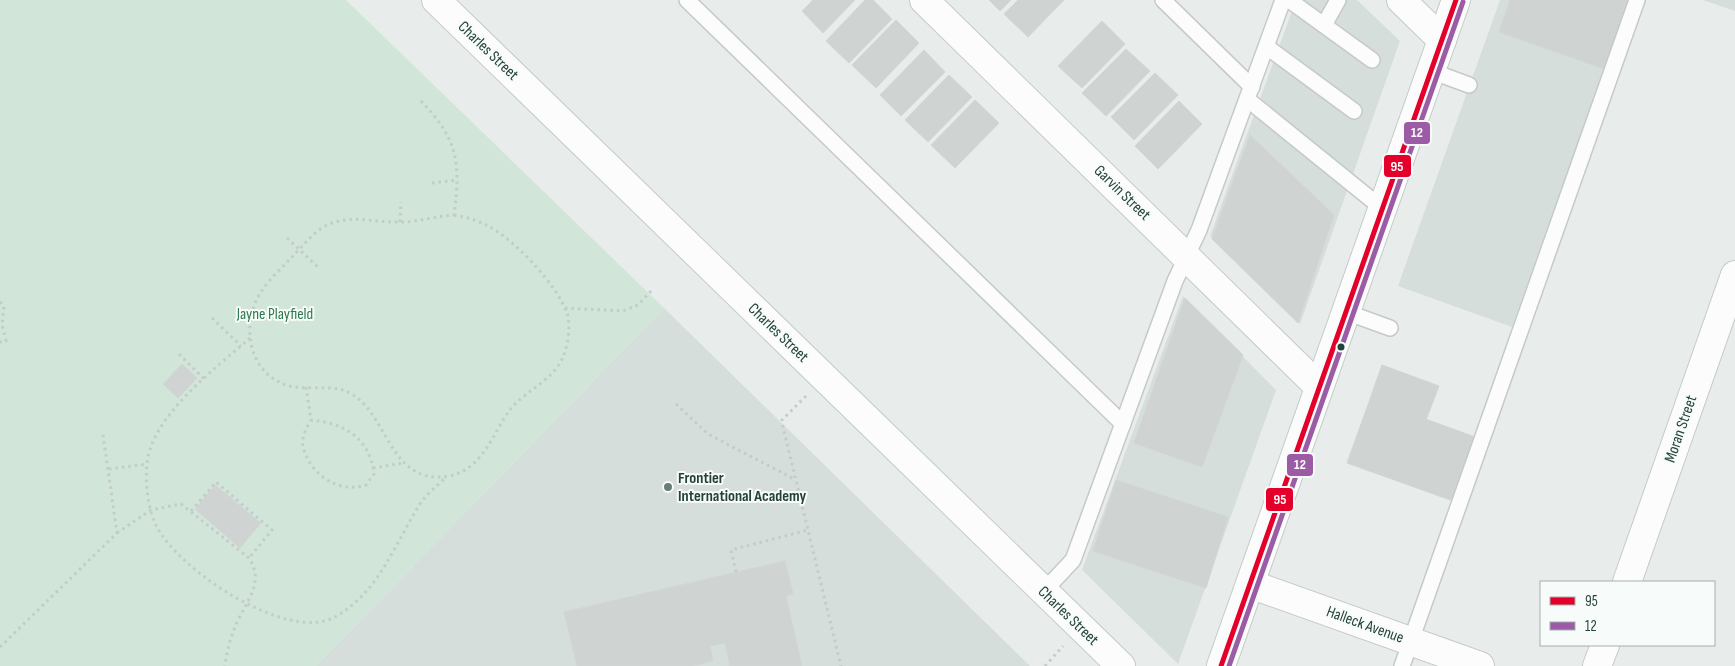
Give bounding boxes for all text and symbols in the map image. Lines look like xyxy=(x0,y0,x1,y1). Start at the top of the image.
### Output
street label: Charles Street xyxy=(454,17,522,85)
line badge: 12 xyxy=(1403,121,1431,145)
text: 12 xyxy=(1411,124,1423,141)
line badge: 95 xyxy=(1383,154,1412,178)
text: 95 xyxy=(1391,158,1403,175)
street label: Garvin Street xyxy=(1090,161,1154,225)
street label: Charles Street xyxy=(744,299,812,367)
park label: Jayne Playfield xyxy=(236,305,313,324)
unlabelled marker xyxy=(1336,342,1346,352)
street label: Moran Street xyxy=(1661,393,1701,465)
line badge: 12 xyxy=(1286,453,1314,477)
text: 12 xyxy=(1294,456,1306,473)
place label: Frontier International Academy xyxy=(678,469,807,506)
marker: Frontier International Academy xyxy=(662,481,674,493)
line badge: 95 xyxy=(1265,487,1294,512)
text: 95 xyxy=(1274,491,1286,508)
legend xyxy=(1540,581,1715,646)
street label: Charles Street xyxy=(1034,582,1102,650)
text: 95 xyxy=(1585,592,1598,611)
street label: Halleck Avenue xyxy=(1324,602,1406,648)
text: 12 xyxy=(1585,617,1597,636)

